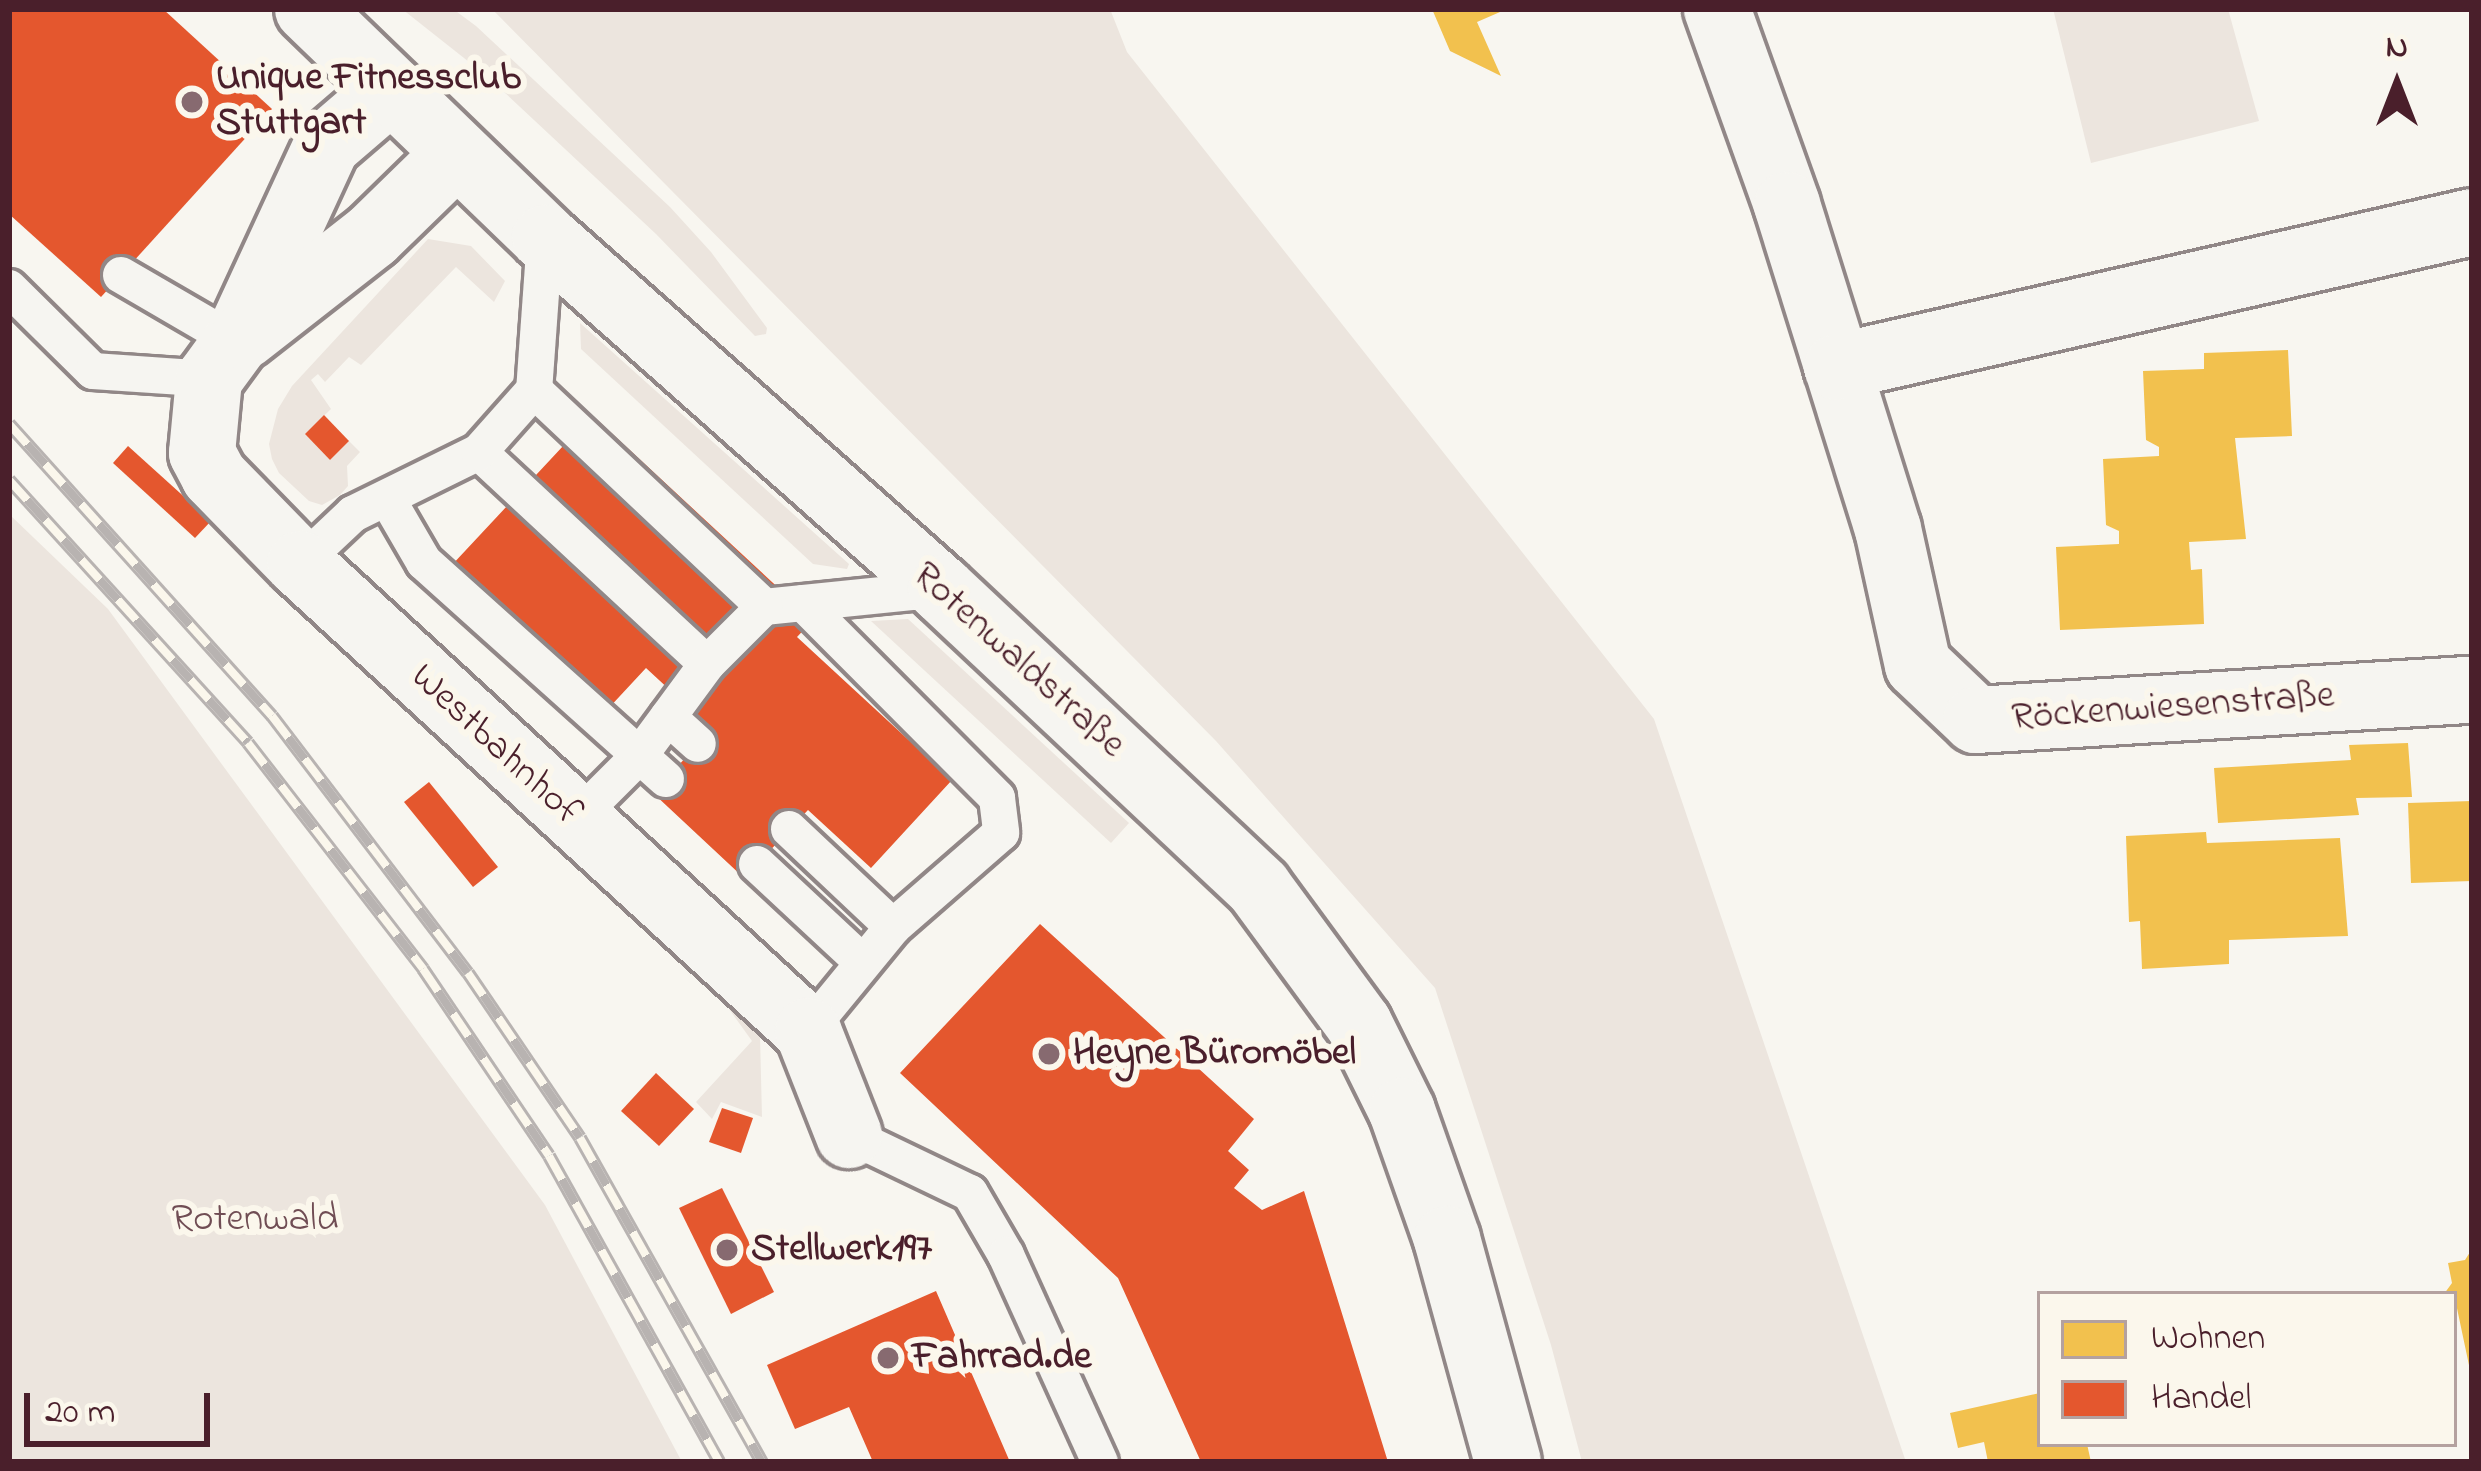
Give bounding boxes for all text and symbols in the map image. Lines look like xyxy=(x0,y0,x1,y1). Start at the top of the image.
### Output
north arrow xyxy=(2337,24,2457,144)
text: N xyxy=(2386,24,2408,72)
place label: Unique Fitnessclub Stuttgart xyxy=(216,57,521,148)
marker: Unique Fitnessclub Stuttgart xyxy=(179,89,205,115)
street label: Rotenwaldstraße xyxy=(902,553,1134,769)
street label: Westbahnhof xyxy=(400,655,590,837)
street label: Röckenwiesenstraße xyxy=(2010,673,2336,743)
place label: Heyne Büromöbel xyxy=(1073,1031,1356,1077)
marker: Heyne Büromöbel xyxy=(1036,1041,1062,1067)
park label: Rotenwald xyxy=(172,1197,338,1243)
place label: Stellwerk197 xyxy=(751,1227,932,1273)
marker: Stellwerk197 xyxy=(714,1237,740,1263)
legend xyxy=(2037,1291,2457,1447)
text: Wohnen xyxy=(2151,1313,2265,1366)
place label: Fahrrad.de xyxy=(912,1335,1091,1381)
marker: Fahrrad.de xyxy=(875,1345,901,1371)
scale bar xyxy=(30,1369,216,1443)
text: Handel xyxy=(2151,1373,2252,1426)
text: 20 m xyxy=(45,1387,115,1440)

